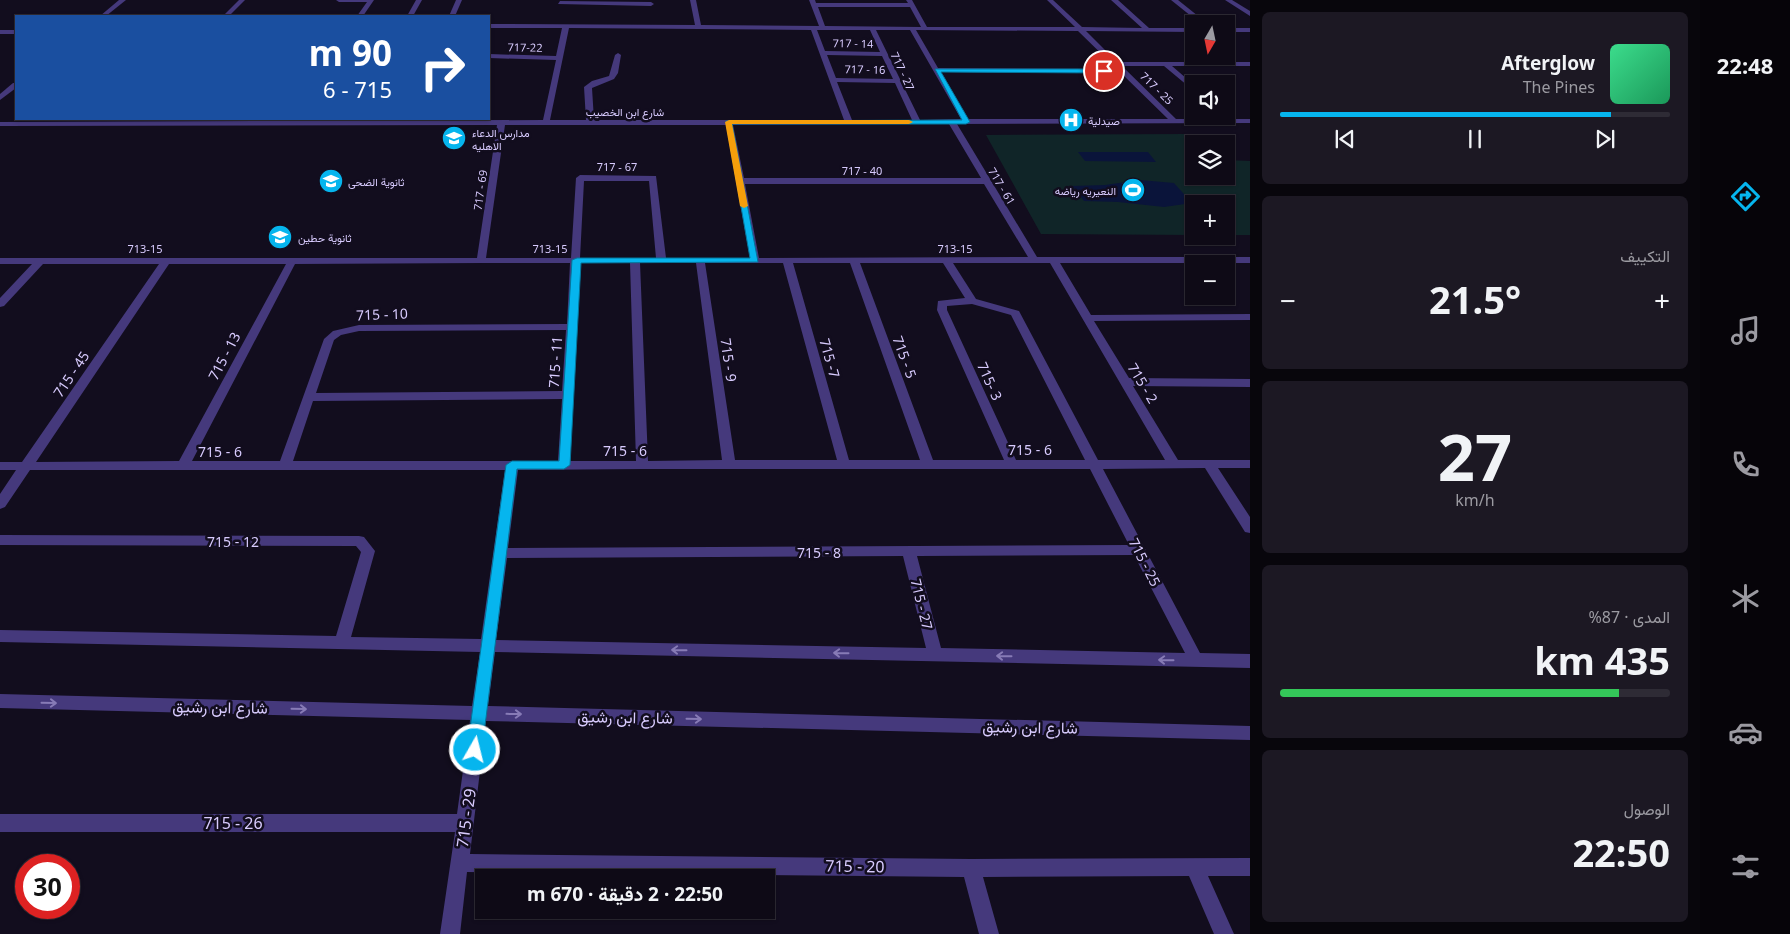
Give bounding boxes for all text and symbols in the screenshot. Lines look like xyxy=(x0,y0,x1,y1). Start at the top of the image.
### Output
north arrow xyxy=(1185,15,1235,65)
map controls xyxy=(1185,15,1235,305)
text: 90 m xyxy=(309,29,392,76)
icon: right xyxy=(410,35,475,100)
street label: 717 - 14 xyxy=(833,35,874,51)
street label: 717-22 xyxy=(507,39,543,55)
street label: 717 - 27 xyxy=(888,49,918,93)
pin xyxy=(1083,50,1125,92)
text: Afterglow xyxy=(1501,50,1595,76)
text: 22:48 xyxy=(1717,50,1773,80)
icon: arrive xyxy=(1090,57,1118,85)
street label: 717 - 16 xyxy=(845,61,885,77)
street label: 717 - 25 xyxy=(1137,68,1177,108)
text: 715 - 6 xyxy=(323,74,392,104)
button: sound xyxy=(1185,75,1235,125)
text: The Pines xyxy=(1523,76,1595,98)
street label: شارع ابن الخصيب xyxy=(586,104,665,120)
hospital icon: صيدلية xyxy=(1058,107,1084,133)
place label: صيدلية xyxy=(1088,113,1120,128)
school or university icon: مدارس الدعاء الاهليه xyxy=(441,125,467,151)
place label: مدارس الدعاء الاهليه xyxy=(472,125,530,153)
icon: previous xyxy=(1331,125,1359,153)
icon: pause xyxy=(1461,125,1489,153)
icon: next xyxy=(1591,125,1619,153)
button: layers xyxy=(1185,135,1235,185)
street label: 717 - 67 xyxy=(597,159,637,174)
street label: 717 - 40 xyxy=(842,163,882,178)
street label: 717 - 61 xyxy=(985,165,1019,207)
school or university icon: ثانوية الضحى xyxy=(318,168,344,194)
street label: 717 - 69 xyxy=(470,169,490,211)
place label: ثانوية الضحى xyxy=(348,174,405,189)
sports icon: النعيريه رياضه xyxy=(1120,177,1146,203)
icon: directions xyxy=(1728,179,1763,214)
place label: النعيريه رياضه xyxy=(1055,183,1116,198)
button: + xyxy=(1185,195,1235,245)
school or university icon: ثانوية حطين xyxy=(267,224,293,250)
place label: ثانوية حطين xyxy=(298,230,352,245)
street label: 713-15 xyxy=(127,241,163,256)
street label: 713-15 xyxy=(532,241,568,256)
street label: 713-15 xyxy=(937,241,973,256)
text: التكييف xyxy=(1620,245,1670,267)
button: − xyxy=(1185,255,1235,305)
text: 21.5° xyxy=(1429,273,1521,325)
text: − xyxy=(1280,281,1296,319)
text: + xyxy=(1654,281,1670,319)
street label: 715 - 10 xyxy=(356,304,408,324)
icon: music xyxy=(1728,313,1763,348)
street label: 715 - 13 xyxy=(203,329,245,383)
street label: 715 - 5 xyxy=(889,333,921,381)
street label: 715 - 11 xyxy=(544,335,566,389)
street label: 715 -7 xyxy=(815,336,845,380)
street label: 715 - 9 xyxy=(717,337,741,383)
street label: 715 - 45 xyxy=(49,347,93,401)
street label: 715- 3 xyxy=(973,359,1007,403)
street label: 715 - 2 xyxy=(1124,359,1162,407)
text: 27 xyxy=(1438,412,1512,500)
street label: 715 - 6 xyxy=(1008,440,1052,459)
street label: 715 - 6 xyxy=(603,441,647,460)
street label: 715 - 6 xyxy=(198,442,242,461)
icon: phone xyxy=(1728,447,1763,482)
text: km/h xyxy=(1455,489,1495,511)
street label: 715 - 12 xyxy=(207,532,259,551)
street label: 715 - 25 xyxy=(1125,535,1165,589)
street label: 715 - 8 xyxy=(797,543,841,562)
street label: 715 - 27 xyxy=(907,577,937,631)
icon: climate xyxy=(1728,581,1763,616)
text: المدى · 87% xyxy=(1588,606,1670,628)
text: 435 km xyxy=(1534,634,1670,686)
one-way arrow xyxy=(671,645,687,654)
one-way arrow xyxy=(834,648,850,658)
one-way arrow xyxy=(996,651,1012,661)
one-way arrow xyxy=(1159,655,1175,664)
street label: شارع ابن رشيق xyxy=(172,695,268,720)
one-way arrow xyxy=(40,698,56,707)
one-way arrow xyxy=(290,704,306,714)
street label: شارع ابن رشيق xyxy=(577,705,673,730)
one-way arrow xyxy=(505,710,521,719)
one-way arrow xyxy=(685,714,701,724)
street label: شارع ابن رشيق xyxy=(982,715,1078,740)
icon: car xyxy=(1728,715,1763,750)
position arrow xyxy=(448,723,500,775)
street label: 715 - 29 xyxy=(451,787,481,849)
text: الوصول xyxy=(1624,798,1670,820)
street label: 715 - 26 xyxy=(203,812,263,834)
text: 22:50 xyxy=(1572,826,1670,878)
icon: filters xyxy=(1728,849,1763,884)
speed limit sign: 30 xyxy=(15,854,80,919)
street label: 715 - 20 xyxy=(825,854,885,878)
text: 22:50 · 2 دقيقة · 670 m xyxy=(527,881,723,907)

